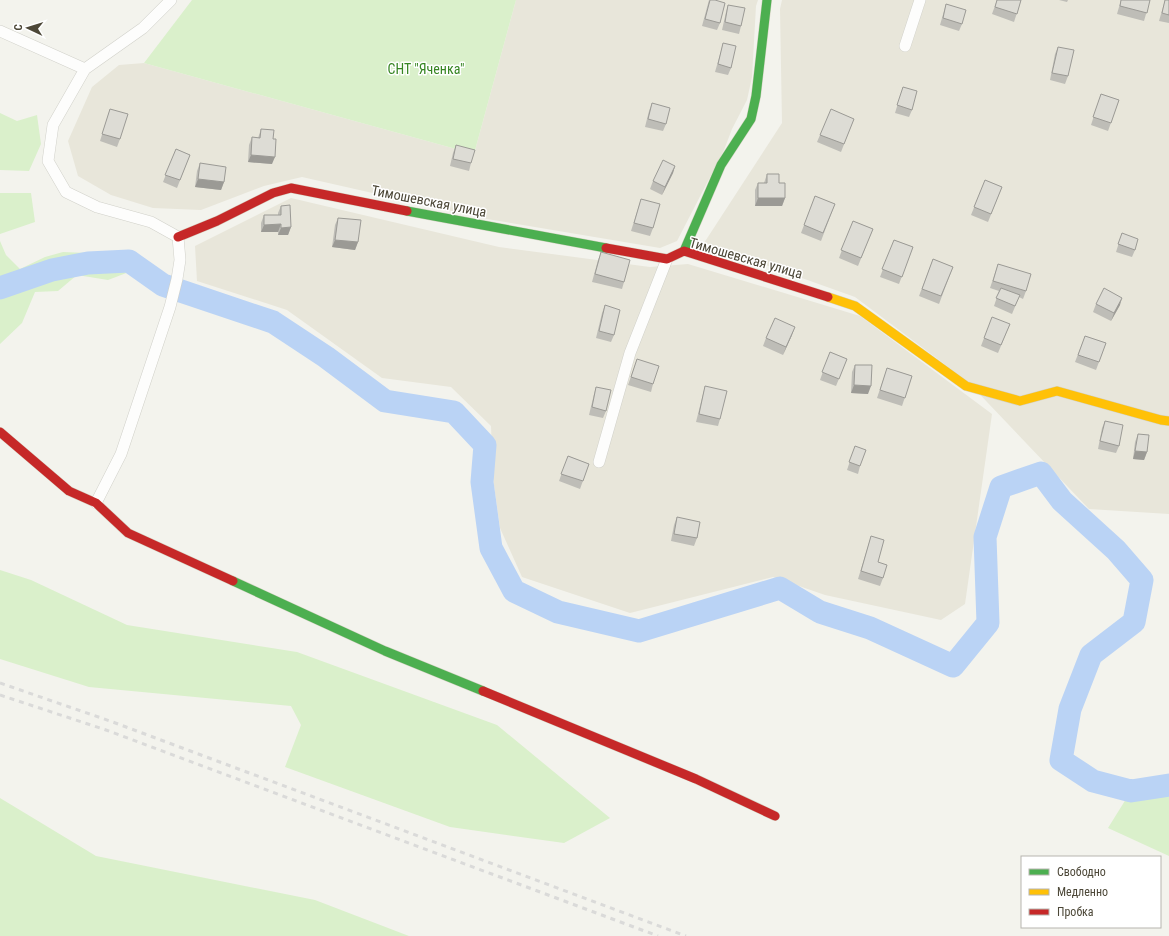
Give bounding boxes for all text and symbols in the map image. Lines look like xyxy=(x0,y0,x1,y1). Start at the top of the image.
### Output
north arrow xyxy=(8,8,48,48)
text: С xyxy=(12,24,25,31)
park label: СНТ "Яченка" xyxy=(388,61,464,77)
street label: Тимошевская улица xyxy=(370,182,488,220)
street label: Тимошевская улица xyxy=(688,234,804,282)
legend xyxy=(1021,856,1161,928)
text: Свободно xyxy=(1057,865,1106,879)
text: Медленно xyxy=(1057,885,1108,899)
text: Пробка xyxy=(1057,905,1094,919)

